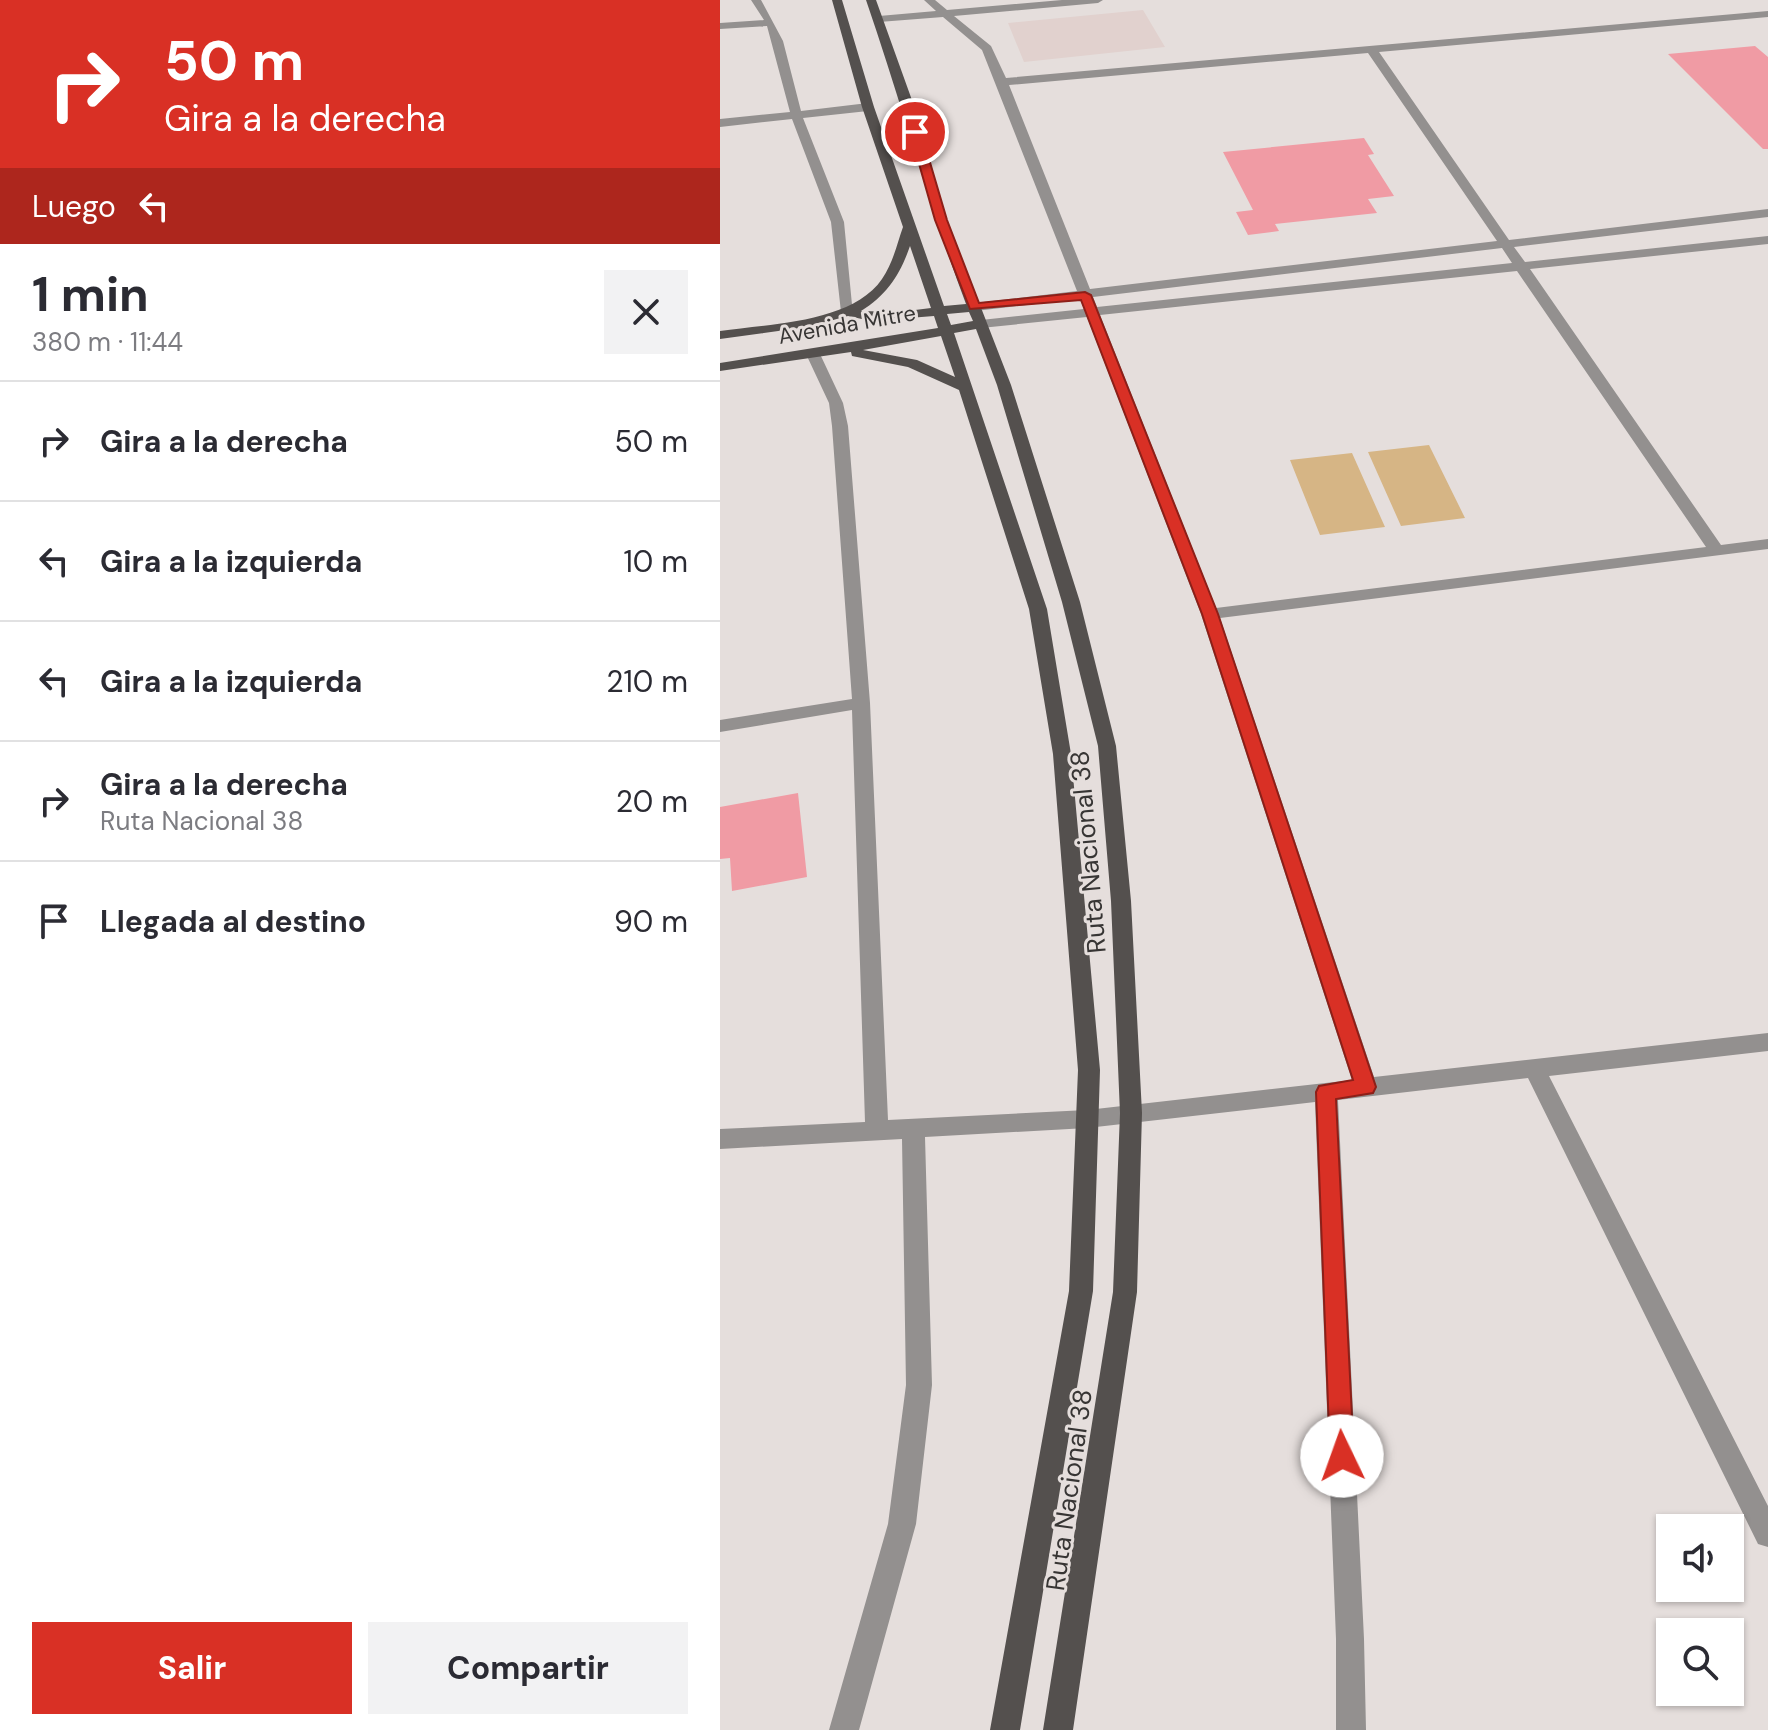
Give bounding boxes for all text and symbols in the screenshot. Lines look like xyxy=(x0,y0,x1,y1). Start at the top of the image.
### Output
text: 50 m xyxy=(164,24,304,97)
icon: right xyxy=(32,32,136,136)
text: Gira a la derecha xyxy=(164,95,446,142)
pin xyxy=(881,98,949,166)
icon: arrive xyxy=(893,110,937,154)
icon: left xyxy=(132,184,176,228)
text: Luego xyxy=(32,187,116,226)
text: 1 min xyxy=(32,263,149,326)
button: close xyxy=(604,270,688,354)
street label: Avenida Mitre xyxy=(776,298,918,351)
text: 380 m · 11:44 xyxy=(32,325,183,359)
icon: right xyxy=(32,419,76,463)
text: Gira a la derecha xyxy=(100,422,348,461)
text: 50 m xyxy=(614,422,688,461)
icon: left xyxy=(32,539,76,583)
text: Gira a la izquierda xyxy=(100,542,362,581)
text: 10 m xyxy=(623,542,688,581)
icon: left xyxy=(32,659,76,703)
text: Gira a la izquierda xyxy=(100,662,362,701)
text: 210 m xyxy=(606,662,688,701)
street label: Ruta Nacional 38 xyxy=(1062,749,1114,955)
text: Gira a la derecha xyxy=(100,765,348,804)
icon: right xyxy=(32,779,76,823)
text: 20 m xyxy=(616,782,688,821)
text: Ruta Nacional 38 xyxy=(100,804,303,838)
icon: arrive xyxy=(32,899,76,943)
text: Llegada al destino xyxy=(100,902,366,941)
text: 90 m xyxy=(614,902,688,941)
street label: Ruta Nacional 38 xyxy=(1038,1387,1100,1593)
position arrow xyxy=(1300,1414,1384,1498)
map controls xyxy=(1656,1514,1744,1706)
button: sound xyxy=(1656,1514,1744,1602)
button: search xyxy=(1656,1618,1744,1706)
button: Salir xyxy=(32,1622,352,1714)
button: Compartir xyxy=(368,1622,688,1714)

